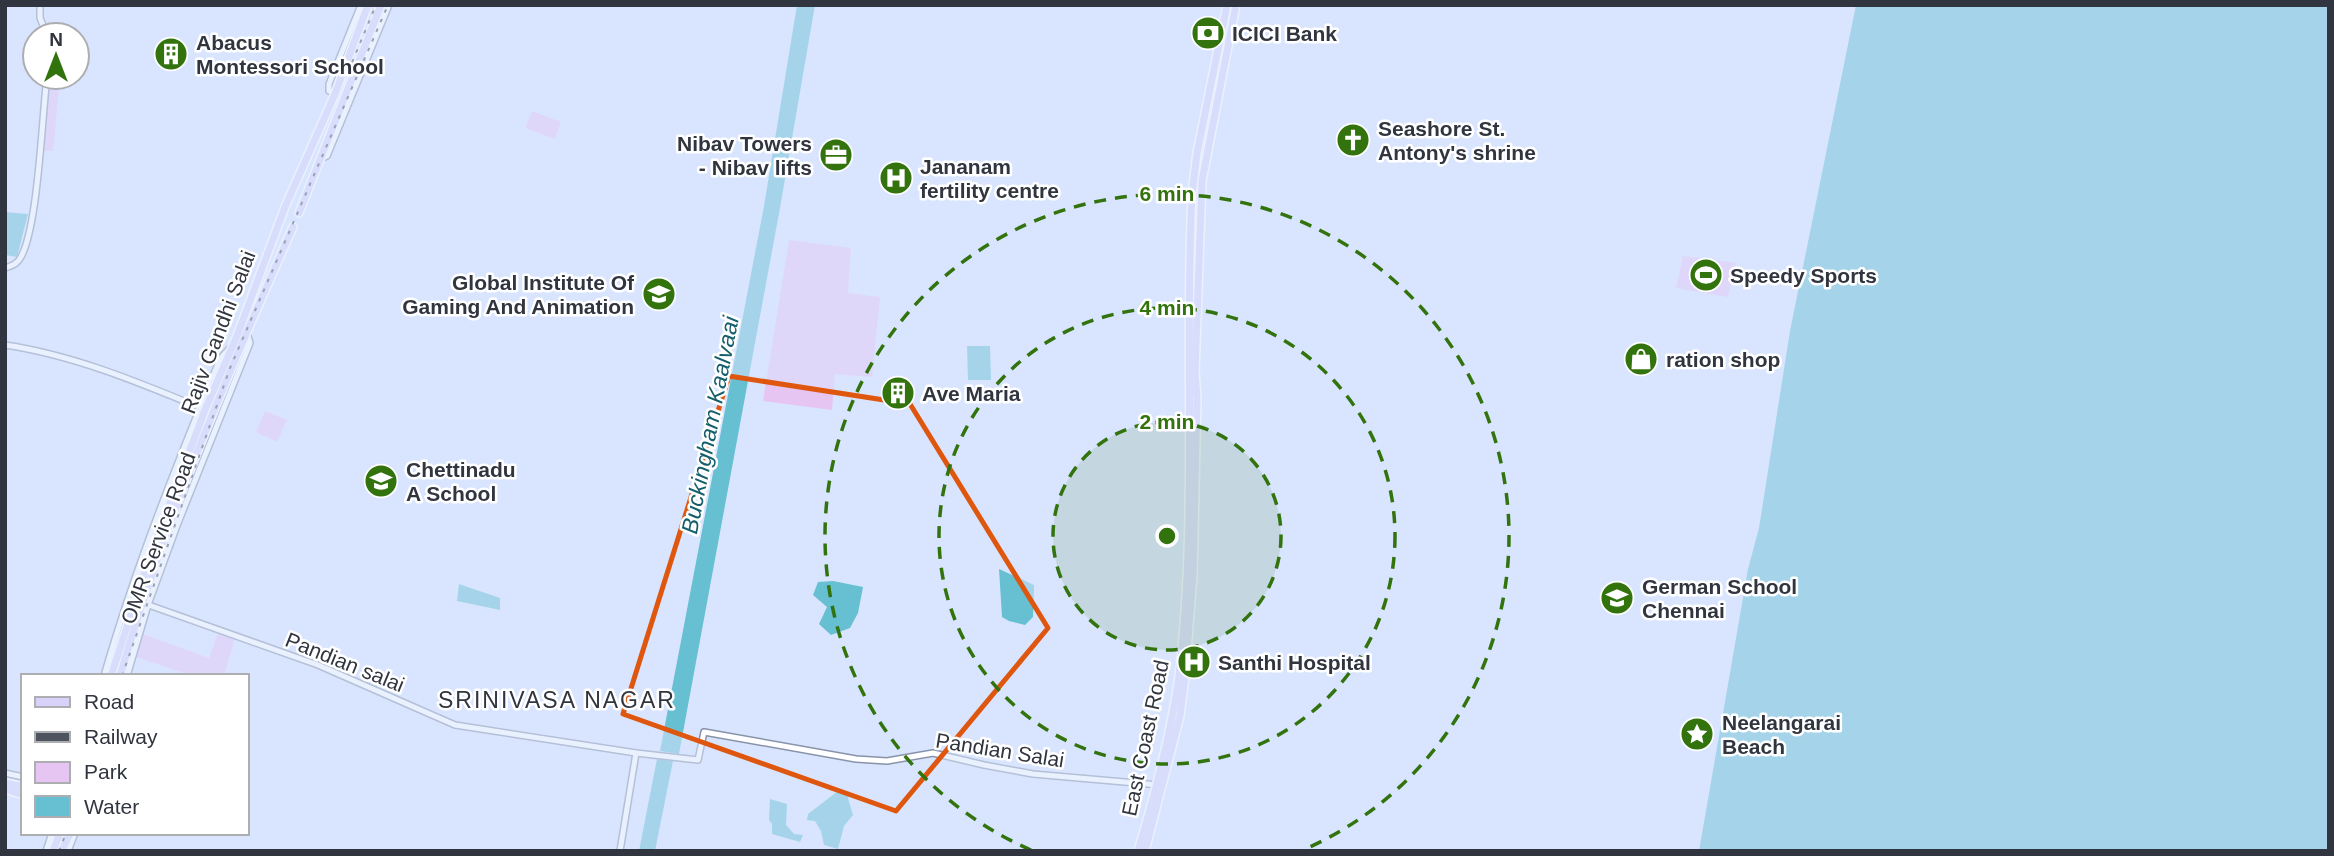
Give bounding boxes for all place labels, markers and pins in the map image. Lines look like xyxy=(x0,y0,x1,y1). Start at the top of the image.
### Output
bank icon: ICICI Bank xyxy=(1189,14,1227,52)
place label: ICICI Bank xyxy=(1232,22,1337,45)
place label: Abacus Montessori School xyxy=(196,31,384,78)
building icon: Abacus Montessori School xyxy=(152,35,190,73)
place label: Seashore St. Antony's shrine xyxy=(1378,117,1536,164)
church icon: Seashore St. Antony's shrine xyxy=(1334,121,1372,159)
place label: Nibav Towers - Nibav lifts xyxy=(677,132,812,179)
office icon: Nibav Towers - Nibav lifts xyxy=(817,136,855,174)
place label: Jananam fertility centre xyxy=(920,155,1059,202)
hospital icon: Jananam fertility centre xyxy=(877,159,915,197)
sports icon: Speedy Sports xyxy=(1687,256,1725,294)
place label: Speedy Sports xyxy=(1730,264,1877,287)
place label: Global Institute Of Gaming And Animation xyxy=(402,271,635,318)
school or university icon: Global Institute Of Gaming And Animation xyxy=(640,275,678,313)
shop icon: ration shop xyxy=(1622,340,1660,378)
place label: ration shop xyxy=(1666,348,1780,371)
building icon: Ave Maria xyxy=(879,374,917,412)
place label: Ave Maria xyxy=(922,382,1021,405)
place label: Chettinadu A School xyxy=(406,458,516,505)
school or university icon: Chettinadu A School xyxy=(362,462,400,500)
centre of rings xyxy=(1155,524,1179,548)
place label: German School Chennai xyxy=(1642,575,1797,622)
school or university icon: German School Chennai xyxy=(1598,579,1636,617)
hospital icon: Santhi Hospital xyxy=(1175,643,1213,681)
place label: Santhi Hospital xyxy=(1218,651,1371,674)
place label: Neelangarai Beach xyxy=(1722,711,1841,758)
place icon: Neelangarai Beach xyxy=(1678,715,1716,753)

